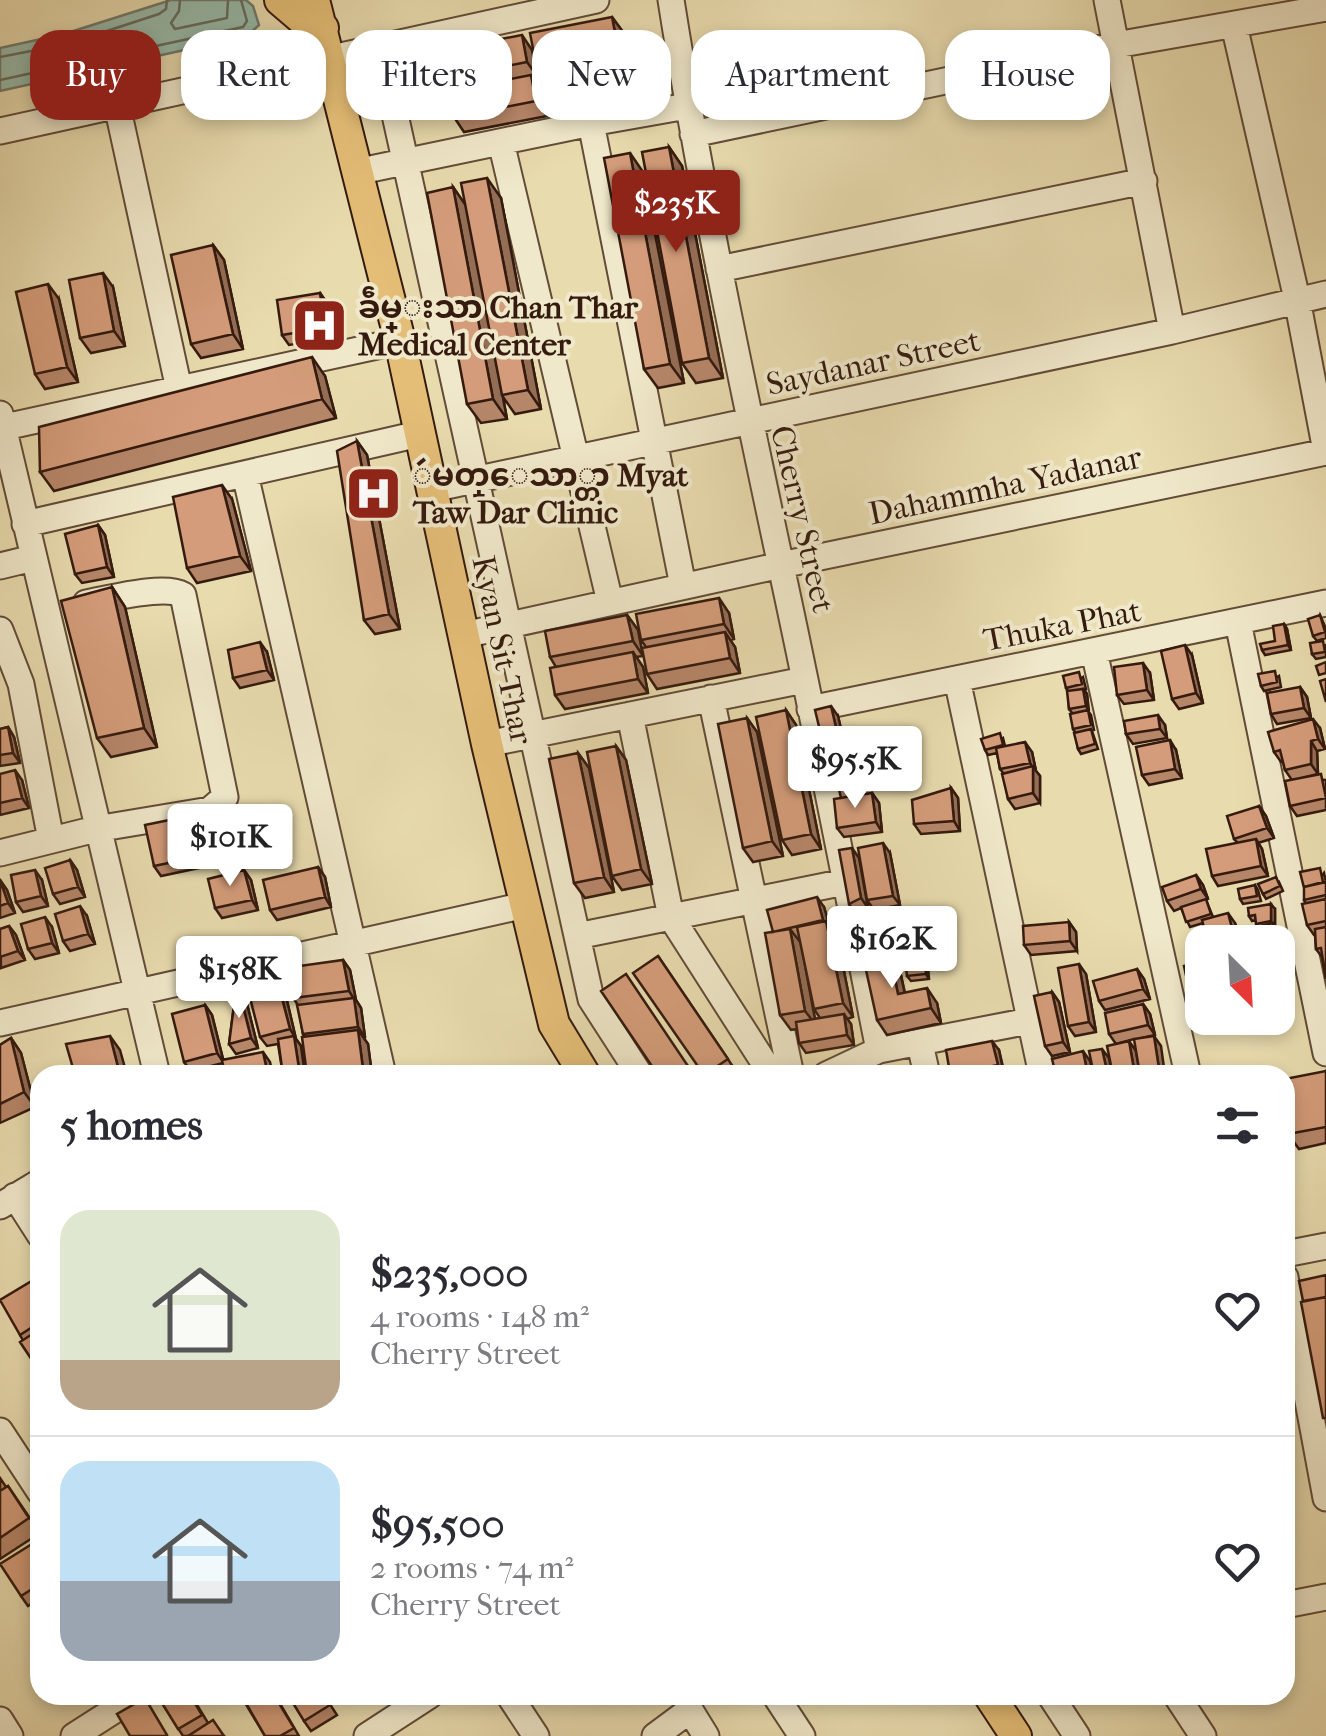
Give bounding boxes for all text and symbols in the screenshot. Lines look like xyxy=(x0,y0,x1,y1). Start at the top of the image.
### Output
chip: Buy xyxy=(30,30,161,120)
chip: Rent xyxy=(181,30,326,120)
chip: Filters xyxy=(346,30,512,120)
chip: New xyxy=(532,30,671,120)
chip: Apartment xyxy=(691,30,925,120)
chip: House xyxy=(945,30,1110,120)
pin: $235K xyxy=(606,170,746,255)
text: $235K xyxy=(634,184,718,221)
place label: ခဵမ္းသာ Chan Thar Medical Center xyxy=(358,286,639,363)
hospital icon: ခဵမ္းသာ Chan Thar Medical Center xyxy=(289,295,349,355)
street label: Saydanar Street xyxy=(763,322,984,403)
street label: Cherry Street xyxy=(763,422,842,617)
street label: Dahammha Yadanar xyxy=(865,438,1145,532)
place label: ဴမတ္ေသာ္တာ Myat Taw Dar Clinic xyxy=(412,457,689,531)
hospital icon: ဴမတ္ေသာ္တာ Myat Taw Dar Clinic xyxy=(344,463,404,523)
street label: Kyan Sit Thar xyxy=(464,553,541,748)
street label: Thuka Phat xyxy=(980,592,1144,659)
pin: $95.5K xyxy=(774,726,936,811)
text: $95.5K xyxy=(810,740,900,777)
pin: $101K xyxy=(160,804,300,889)
text: $101K xyxy=(190,818,271,855)
pin: $162K xyxy=(822,906,962,991)
text: $162K xyxy=(849,920,935,957)
north arrow xyxy=(1185,925,1295,1035)
map controls xyxy=(1185,925,1295,1035)
pin: $158K xyxy=(169,936,309,1021)
text: $158K xyxy=(198,950,280,987)
icon: filters xyxy=(1210,1098,1265,1153)
text: 5 homes xyxy=(60,1101,203,1150)
text: $235,000 xyxy=(370,1249,528,1298)
icon: home xyxy=(140,1250,260,1370)
icon: heart xyxy=(1210,1283,1265,1338)
text: 4 rooms · 148 m² xyxy=(370,1298,589,1335)
text: Cherry Street xyxy=(370,1335,561,1372)
text: $95,500 xyxy=(370,1500,505,1549)
icon: home xyxy=(140,1501,260,1621)
icon: heart xyxy=(1210,1534,1265,1589)
text: 2 rooms · 74 m² xyxy=(370,1549,574,1586)
text: Cherry Street xyxy=(370,1586,561,1623)

